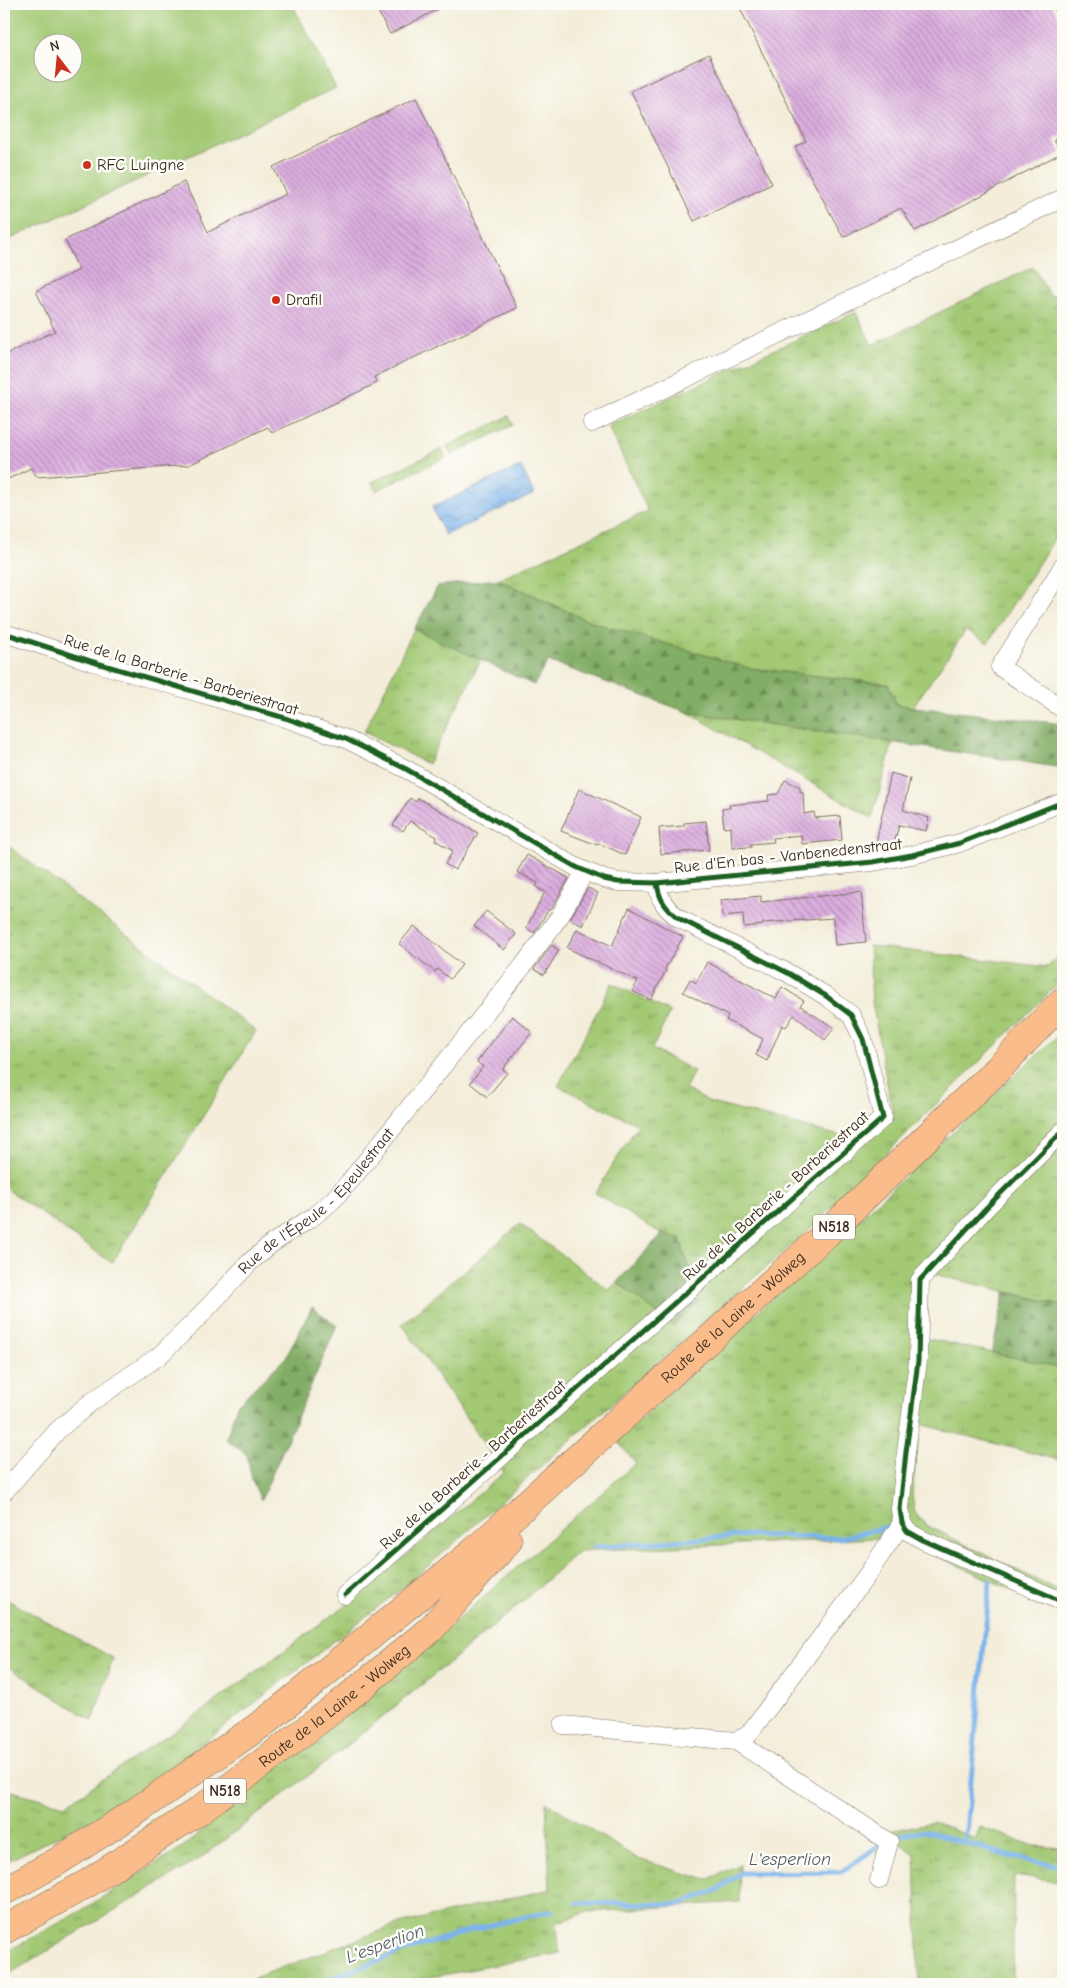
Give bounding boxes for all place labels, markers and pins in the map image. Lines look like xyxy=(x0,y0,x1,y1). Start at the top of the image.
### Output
place label: RFC Luingne xyxy=(97,156,184,174)
marker: RFC Luingne xyxy=(81,159,93,171)
place label: Drafil xyxy=(286,291,322,309)
marker: Drafil xyxy=(270,294,282,306)

